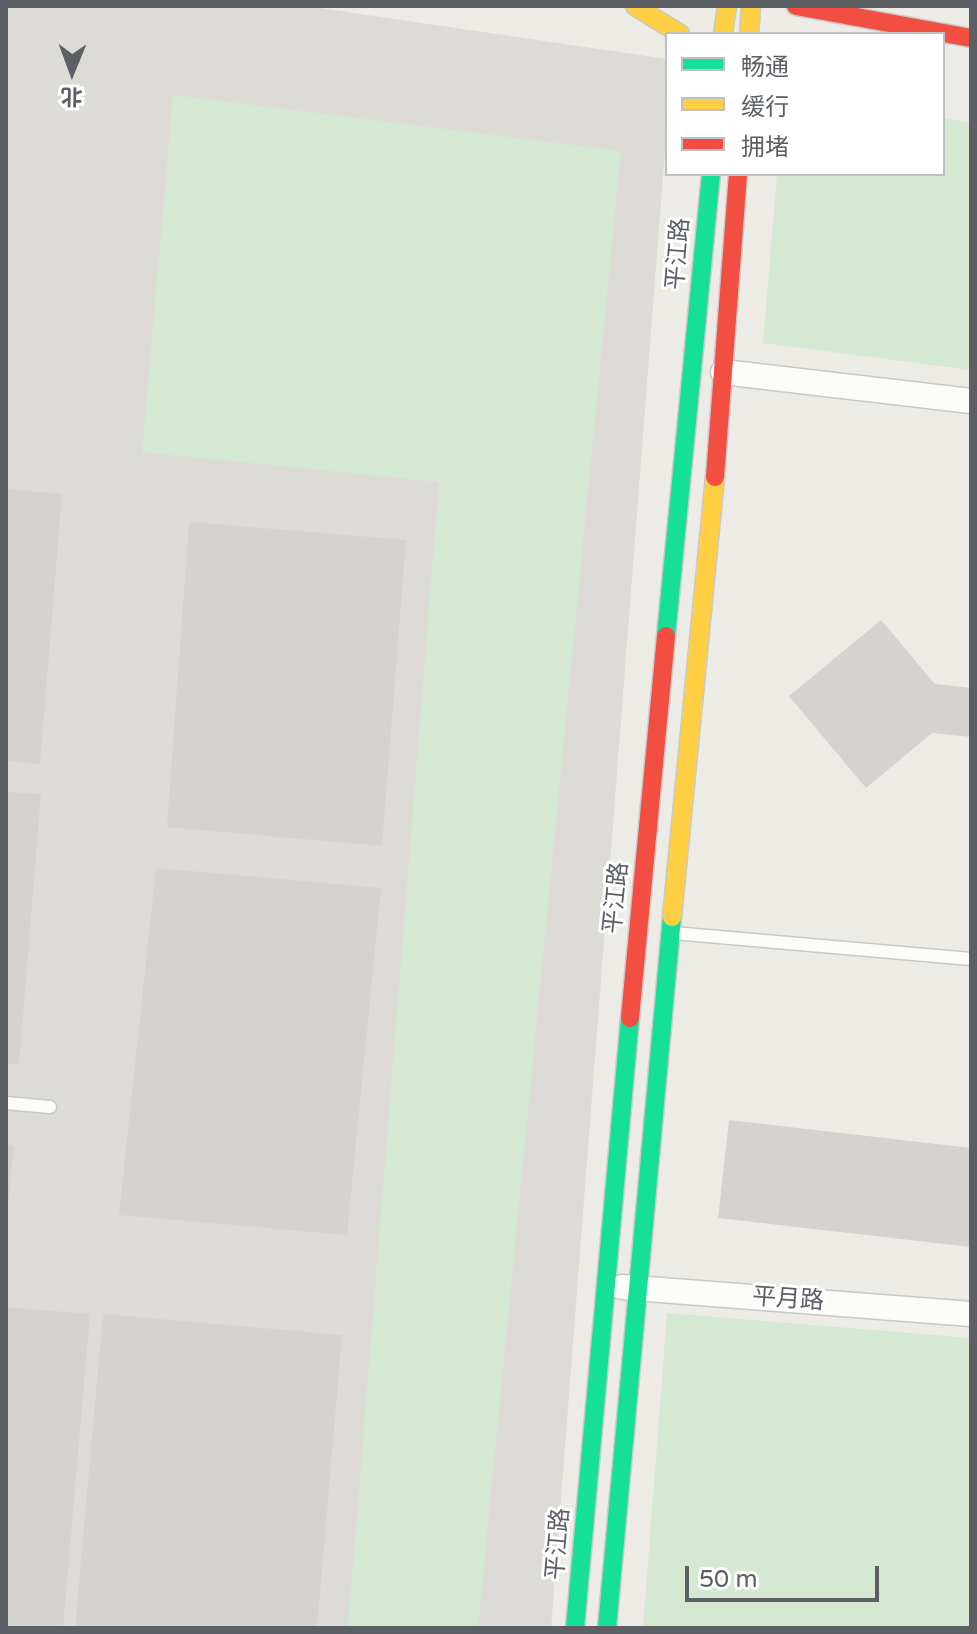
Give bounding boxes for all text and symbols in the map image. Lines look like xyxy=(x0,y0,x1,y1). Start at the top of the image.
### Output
north arrow xyxy=(32,32,112,112)
legend xyxy=(665,32,945,176)
text: 畅通 xyxy=(741,53,789,82)
text: 北 xyxy=(60,83,83,109)
text: 缓行 xyxy=(741,93,789,122)
text: 拥堵 xyxy=(741,133,789,162)
street label: 平江路 xyxy=(662,217,696,291)
street label: 平江路 xyxy=(599,861,635,935)
street label: 平月路 xyxy=(751,1283,825,1317)
street label: 平江路 xyxy=(542,1507,576,1581)
scale bar xyxy=(689,1550,883,1600)
text: 50 m xyxy=(699,1565,757,1594)

